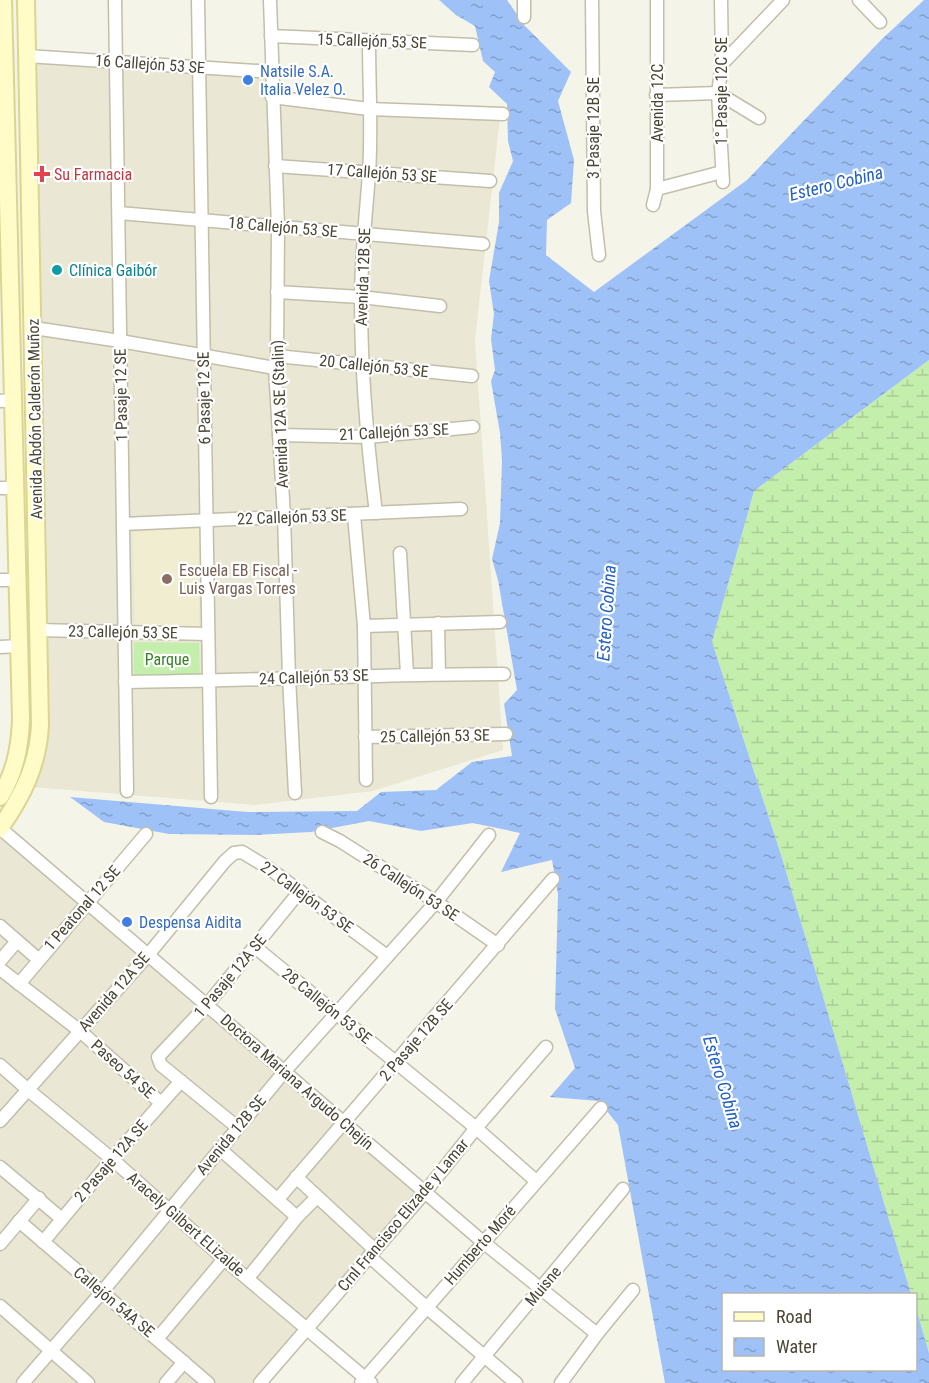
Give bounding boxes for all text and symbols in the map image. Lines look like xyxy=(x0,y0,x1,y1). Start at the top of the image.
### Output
street label: 15 Callejón 53 SE xyxy=(317,30,427,52)
street label: 1° Pasaje 12C SE xyxy=(712,37,731,145)
street label: 16 Callejón 53 SE xyxy=(95,51,205,77)
place label: Natsile S.A. Italia Velez O. xyxy=(260,62,346,99)
street label: Avenida 12C xyxy=(648,64,667,142)
marker: Natsile S.A. Italia Velez O. xyxy=(241,73,255,87)
street label: 3 Pasaje 12B SE xyxy=(584,77,603,179)
street label: 17 Callejón 53 SE xyxy=(327,160,437,186)
water label: Estero Cobina xyxy=(787,161,885,205)
place label: Su Farmacia xyxy=(54,165,132,184)
marker: Su Farmacia xyxy=(35,167,49,181)
street label: 18 Callejón 53 SE xyxy=(227,213,339,241)
street label: Avenida 12B SE xyxy=(352,228,374,326)
place label: Clínica Gaibór xyxy=(69,261,157,280)
marker: Clínica Gaibór xyxy=(50,263,64,277)
street label: Avenida Abdón Calderón Muñoz xyxy=(24,318,46,520)
street label: Avenida 12A SE (Stalin) xyxy=(268,340,292,488)
street label: 1 Pasaje 12 SE xyxy=(111,348,131,442)
street label: 6 Pasaje 12 SE xyxy=(194,351,214,445)
street label: 20 Callejón 53 SE xyxy=(318,351,430,381)
street label: 21 Callejón 53 SE xyxy=(339,420,449,444)
street label: 22 Callejón 53 SE xyxy=(237,506,347,528)
place label: Escuela EB Fiscal - Luis Vargas Torres xyxy=(179,561,297,598)
water label: Estero Cobina xyxy=(592,564,620,662)
marker: Escuela EB Fiscal - Luis Vargas Torres xyxy=(160,572,174,586)
street label: 23 Callejón 53 SE xyxy=(68,622,178,642)
park label: Parque xyxy=(145,650,189,669)
street label: 24 Callejón 53 SE xyxy=(259,666,369,688)
street label: 25 Callejón 53 SE xyxy=(380,726,490,746)
street label: 26 Callejón 53 SE xyxy=(360,849,462,925)
street label: 27 Callejón 53 SE xyxy=(257,857,357,937)
street label: 1 Peatonal 12 SE xyxy=(40,862,124,954)
place label: Despensa Aidita xyxy=(139,913,242,932)
marker: Despensa Aidita xyxy=(120,915,134,929)
street label: 1 Pasaje 12A SE xyxy=(190,931,270,1021)
street label: Avenida 12A SE xyxy=(74,948,154,1035)
street label: 28 Callejón 53 SE xyxy=(278,964,376,1048)
street label: 2 Pasaje 12B SE xyxy=(375,995,457,1085)
street label: Doctora Mariana Argudo Chejín xyxy=(217,1010,377,1154)
water label: Estero Cobina xyxy=(699,1033,747,1131)
street label: Paseo 54 SE xyxy=(87,1036,159,1102)
street label: Avenida 12B SE xyxy=(192,1091,270,1179)
street label: 2 Pasaje 12A SE xyxy=(70,1116,152,1206)
street label: Crnl Francisco Elizade y Lamar xyxy=(334,1135,472,1295)
street label: Aracely Gilbert ELizalde xyxy=(123,1168,249,1280)
street label: Humberto Moré xyxy=(440,1201,520,1289)
street label: Muisne xyxy=(521,1262,565,1310)
street label: Callejón 54A SE xyxy=(70,1263,158,1341)
legend xyxy=(722,1293,917,1371)
text: Road xyxy=(776,1306,812,1327)
text: Water xyxy=(776,1336,818,1357)

